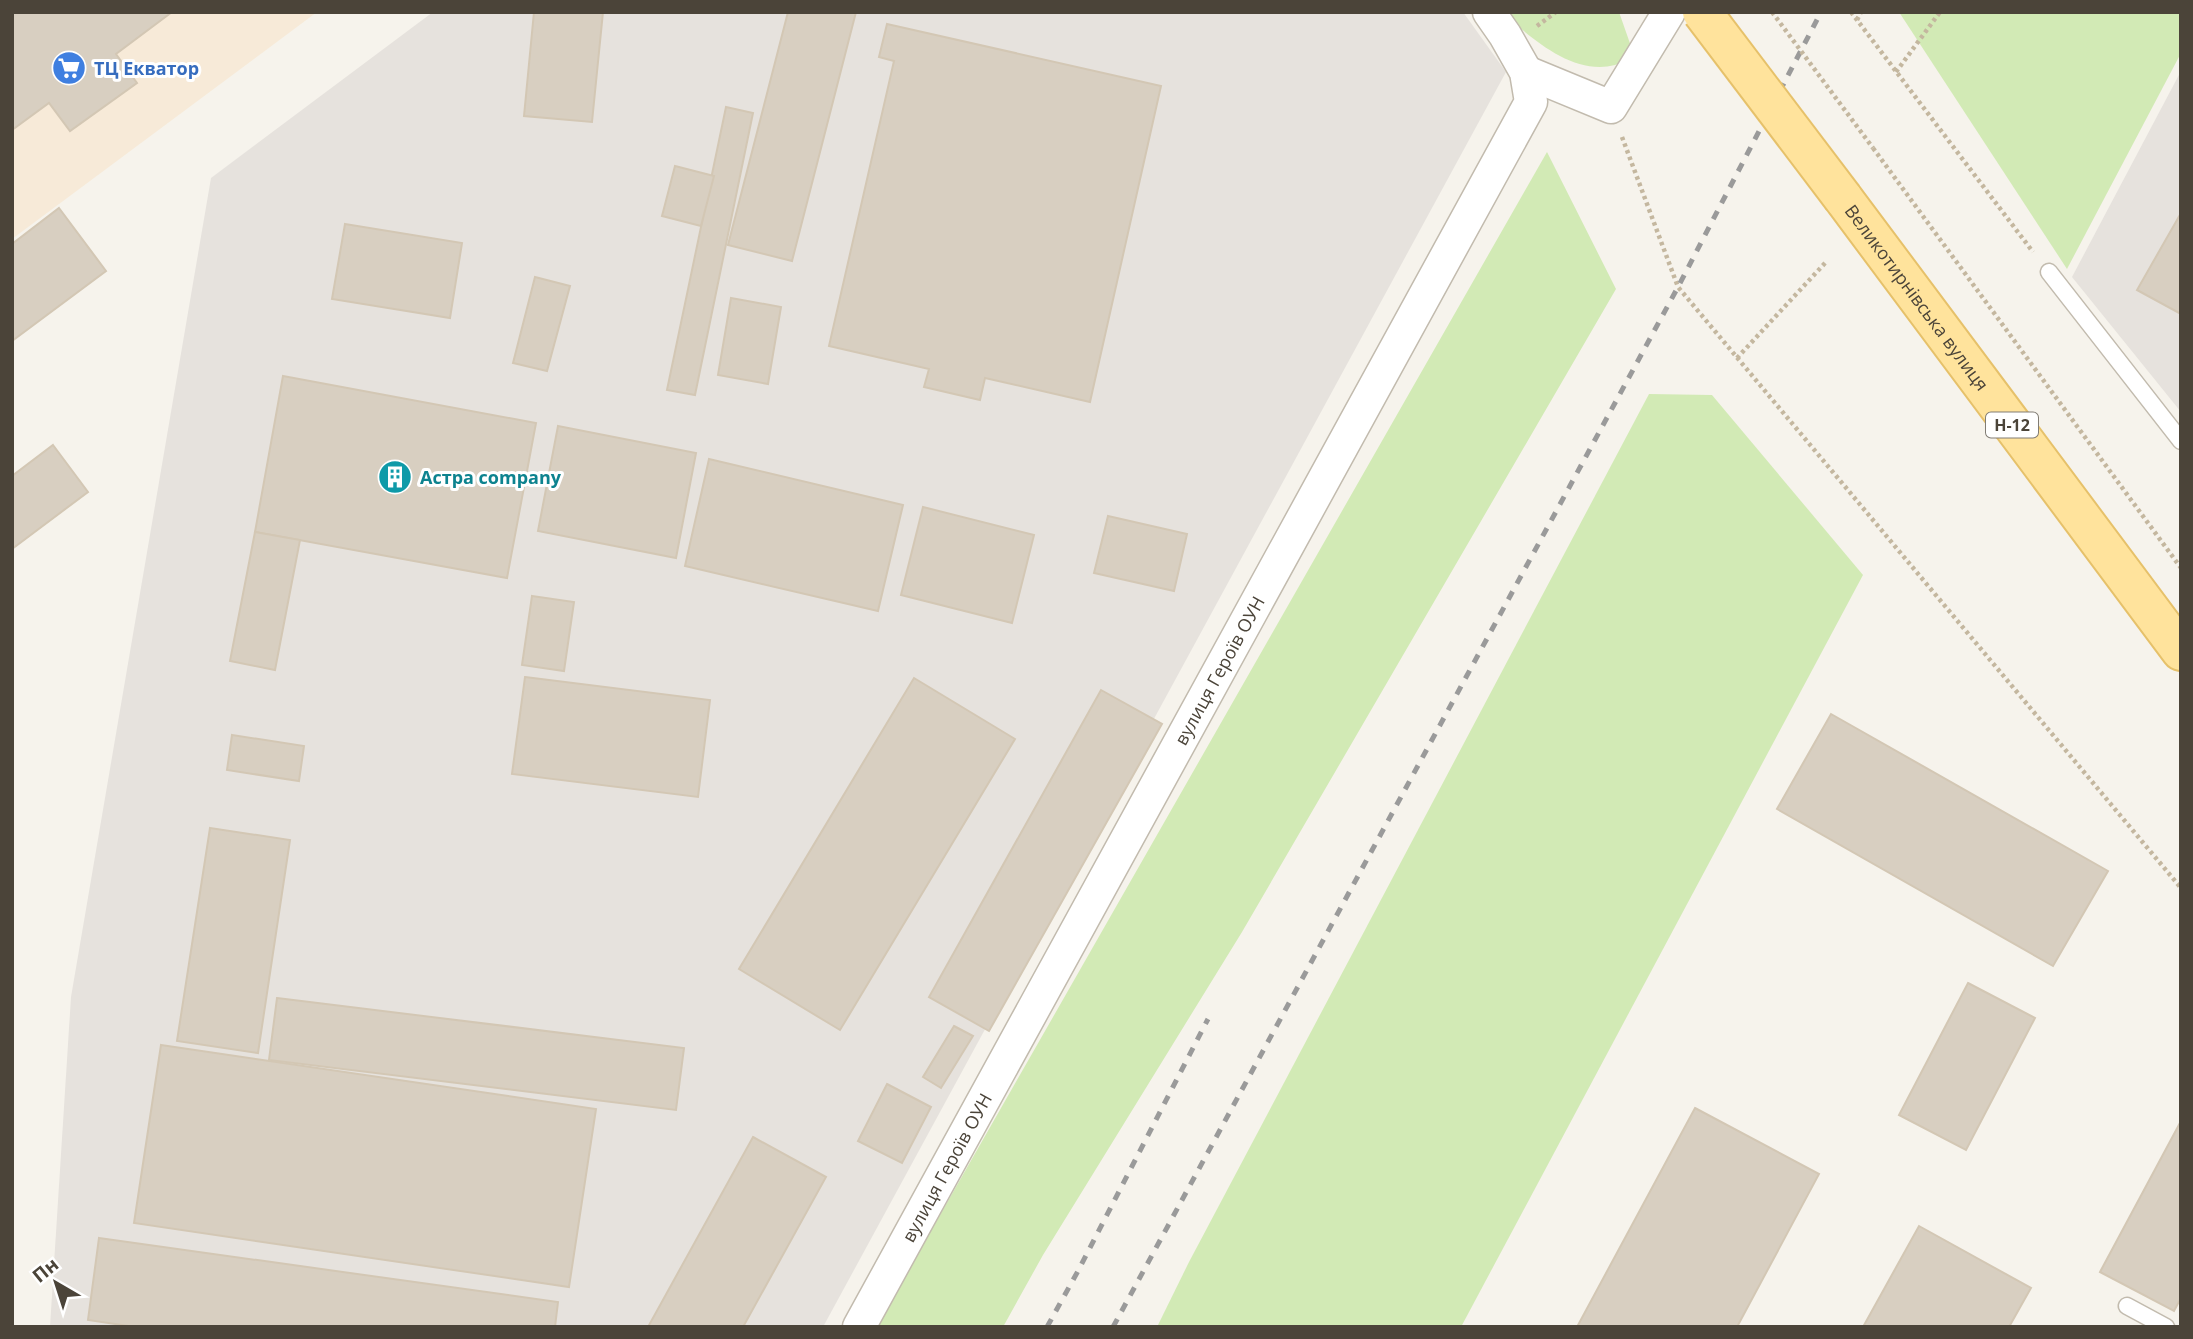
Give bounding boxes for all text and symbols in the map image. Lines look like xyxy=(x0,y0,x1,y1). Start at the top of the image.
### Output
supermarket icon: ТЦ Екватор xyxy=(50,49,88,87)
place label: ТЦ Екватор xyxy=(94,56,199,80)
street label: Великотирнівська вулиця xyxy=(1840,199,1995,395)
road number: Н-12 xyxy=(1986,412,2038,438)
building icon: Астра company xyxy=(376,458,414,496)
place label: Астра company xyxy=(420,465,562,489)
street label: вулиця Героїв ОУН xyxy=(1169,592,1270,749)
street label: вулиця Героїв ОУН xyxy=(896,1089,997,1246)
north arrow xyxy=(21,1248,91,1318)
text: Пн xyxy=(27,1251,64,1288)

